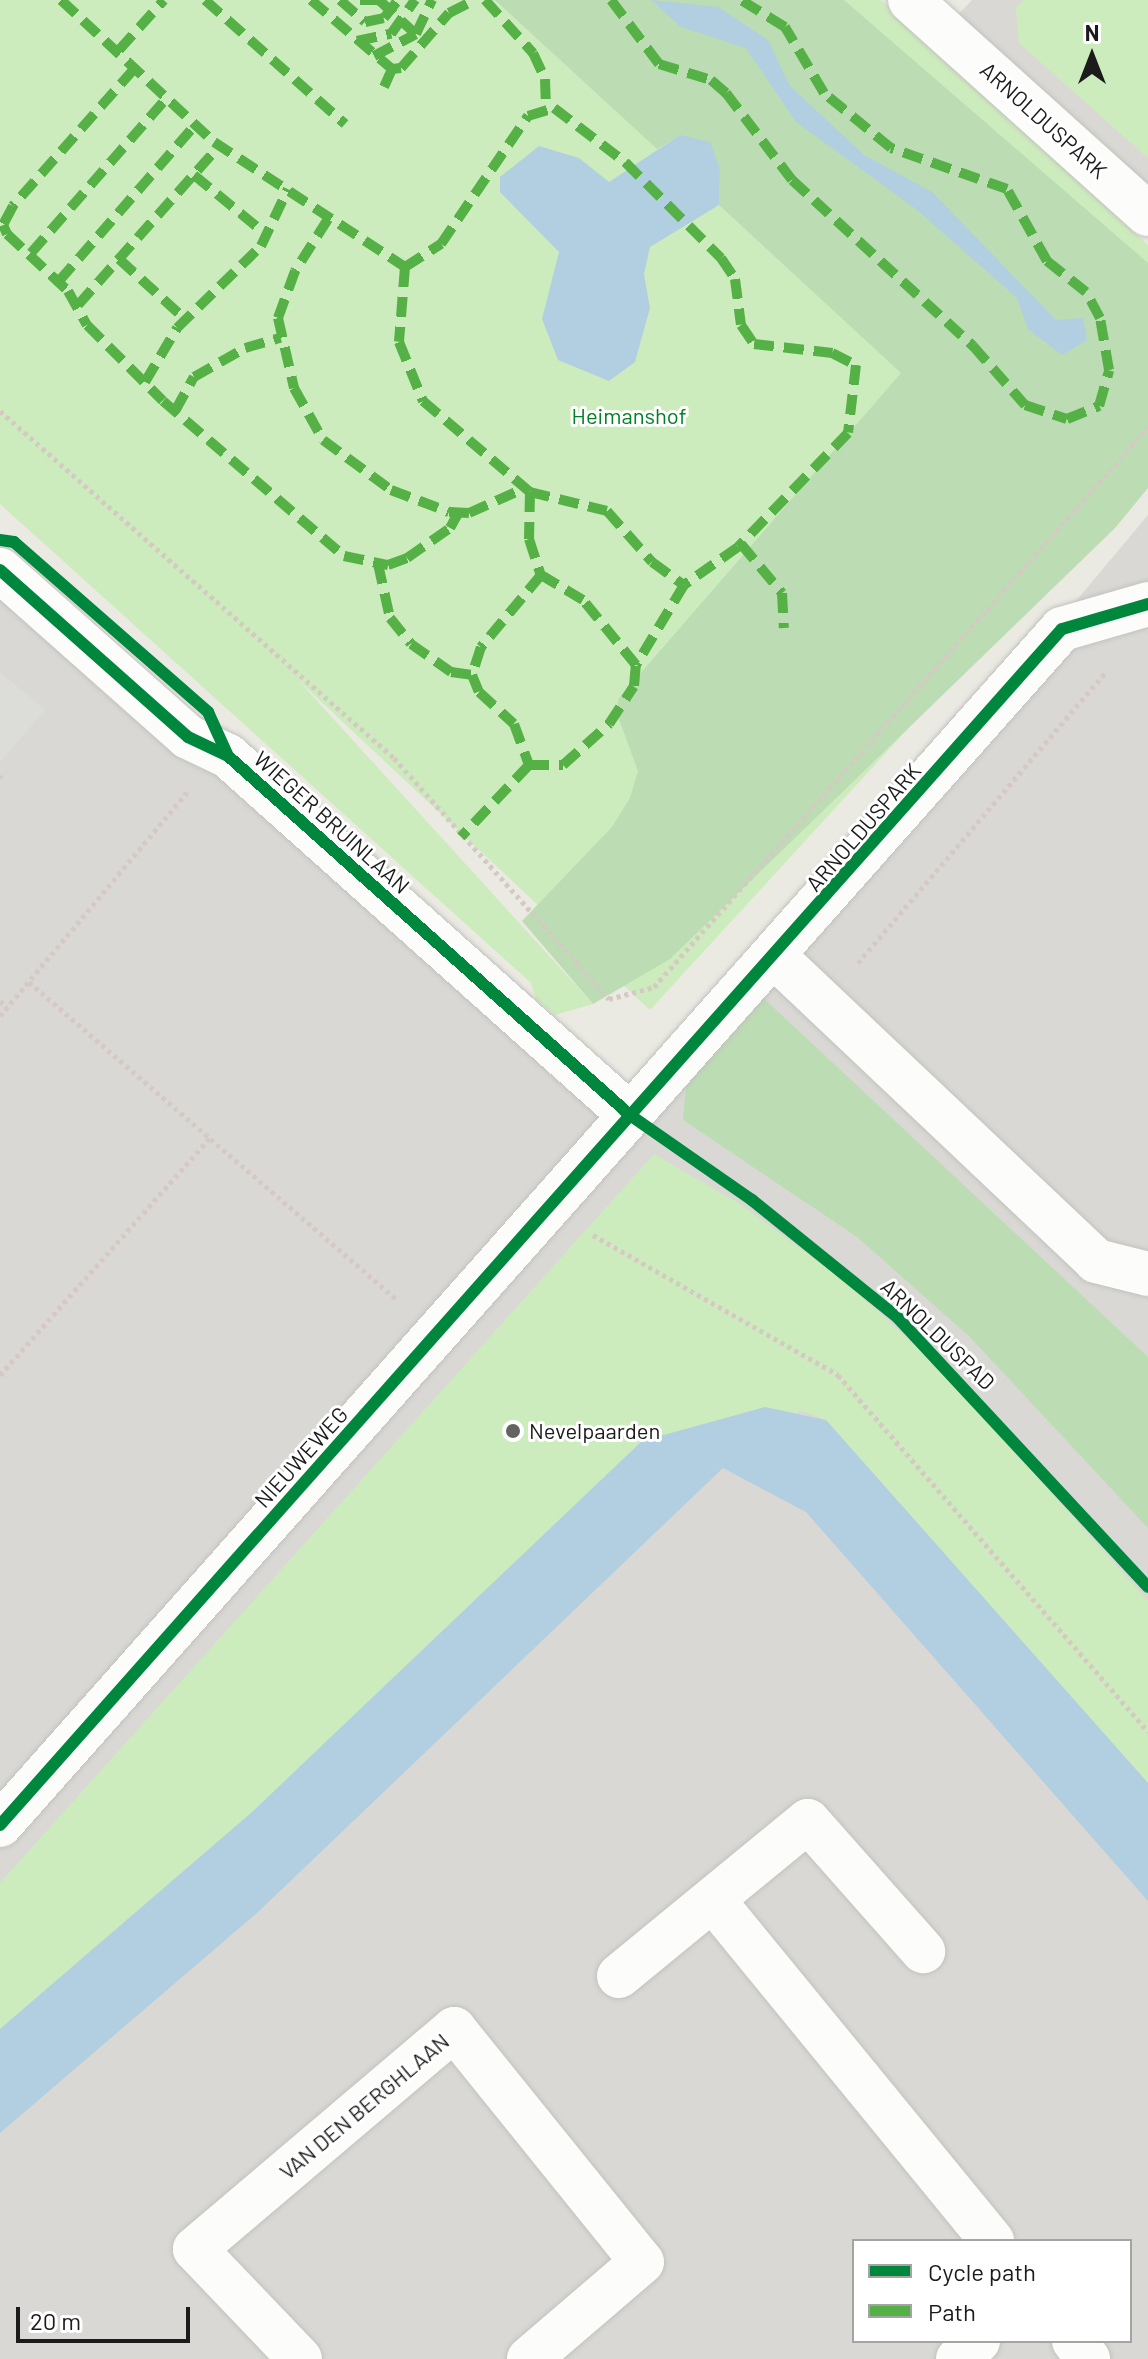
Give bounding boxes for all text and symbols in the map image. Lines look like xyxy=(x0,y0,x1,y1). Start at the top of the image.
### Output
north arrow xyxy=(1052,16,1132,96)
text: N xyxy=(1085,19,1099,45)
street label: ARNOLDUSPARK xyxy=(975,56,1113,184)
park label: Heimanshof xyxy=(572,403,686,429)
street label: WIEGER BRUINLAAN xyxy=(249,745,415,899)
street label: ARNOLDUSPARK xyxy=(800,757,926,897)
street label: ARNOLDUSPAD xyxy=(876,1273,1000,1395)
street label: NIEUWEWEG xyxy=(249,1401,353,1513)
place label: Nevelpaarden xyxy=(529,1418,660,1444)
marker: Nevelpaarden xyxy=(504,1422,522,1440)
street label: VAN DEN BERGHLAAN xyxy=(274,2027,454,2185)
legend xyxy=(852,2239,1132,2343)
text: Cycle path xyxy=(928,2257,1036,2286)
scale bar xyxy=(20,2291,194,2341)
text: Path xyxy=(928,2297,976,2326)
text: 20 m xyxy=(30,2306,81,2335)

